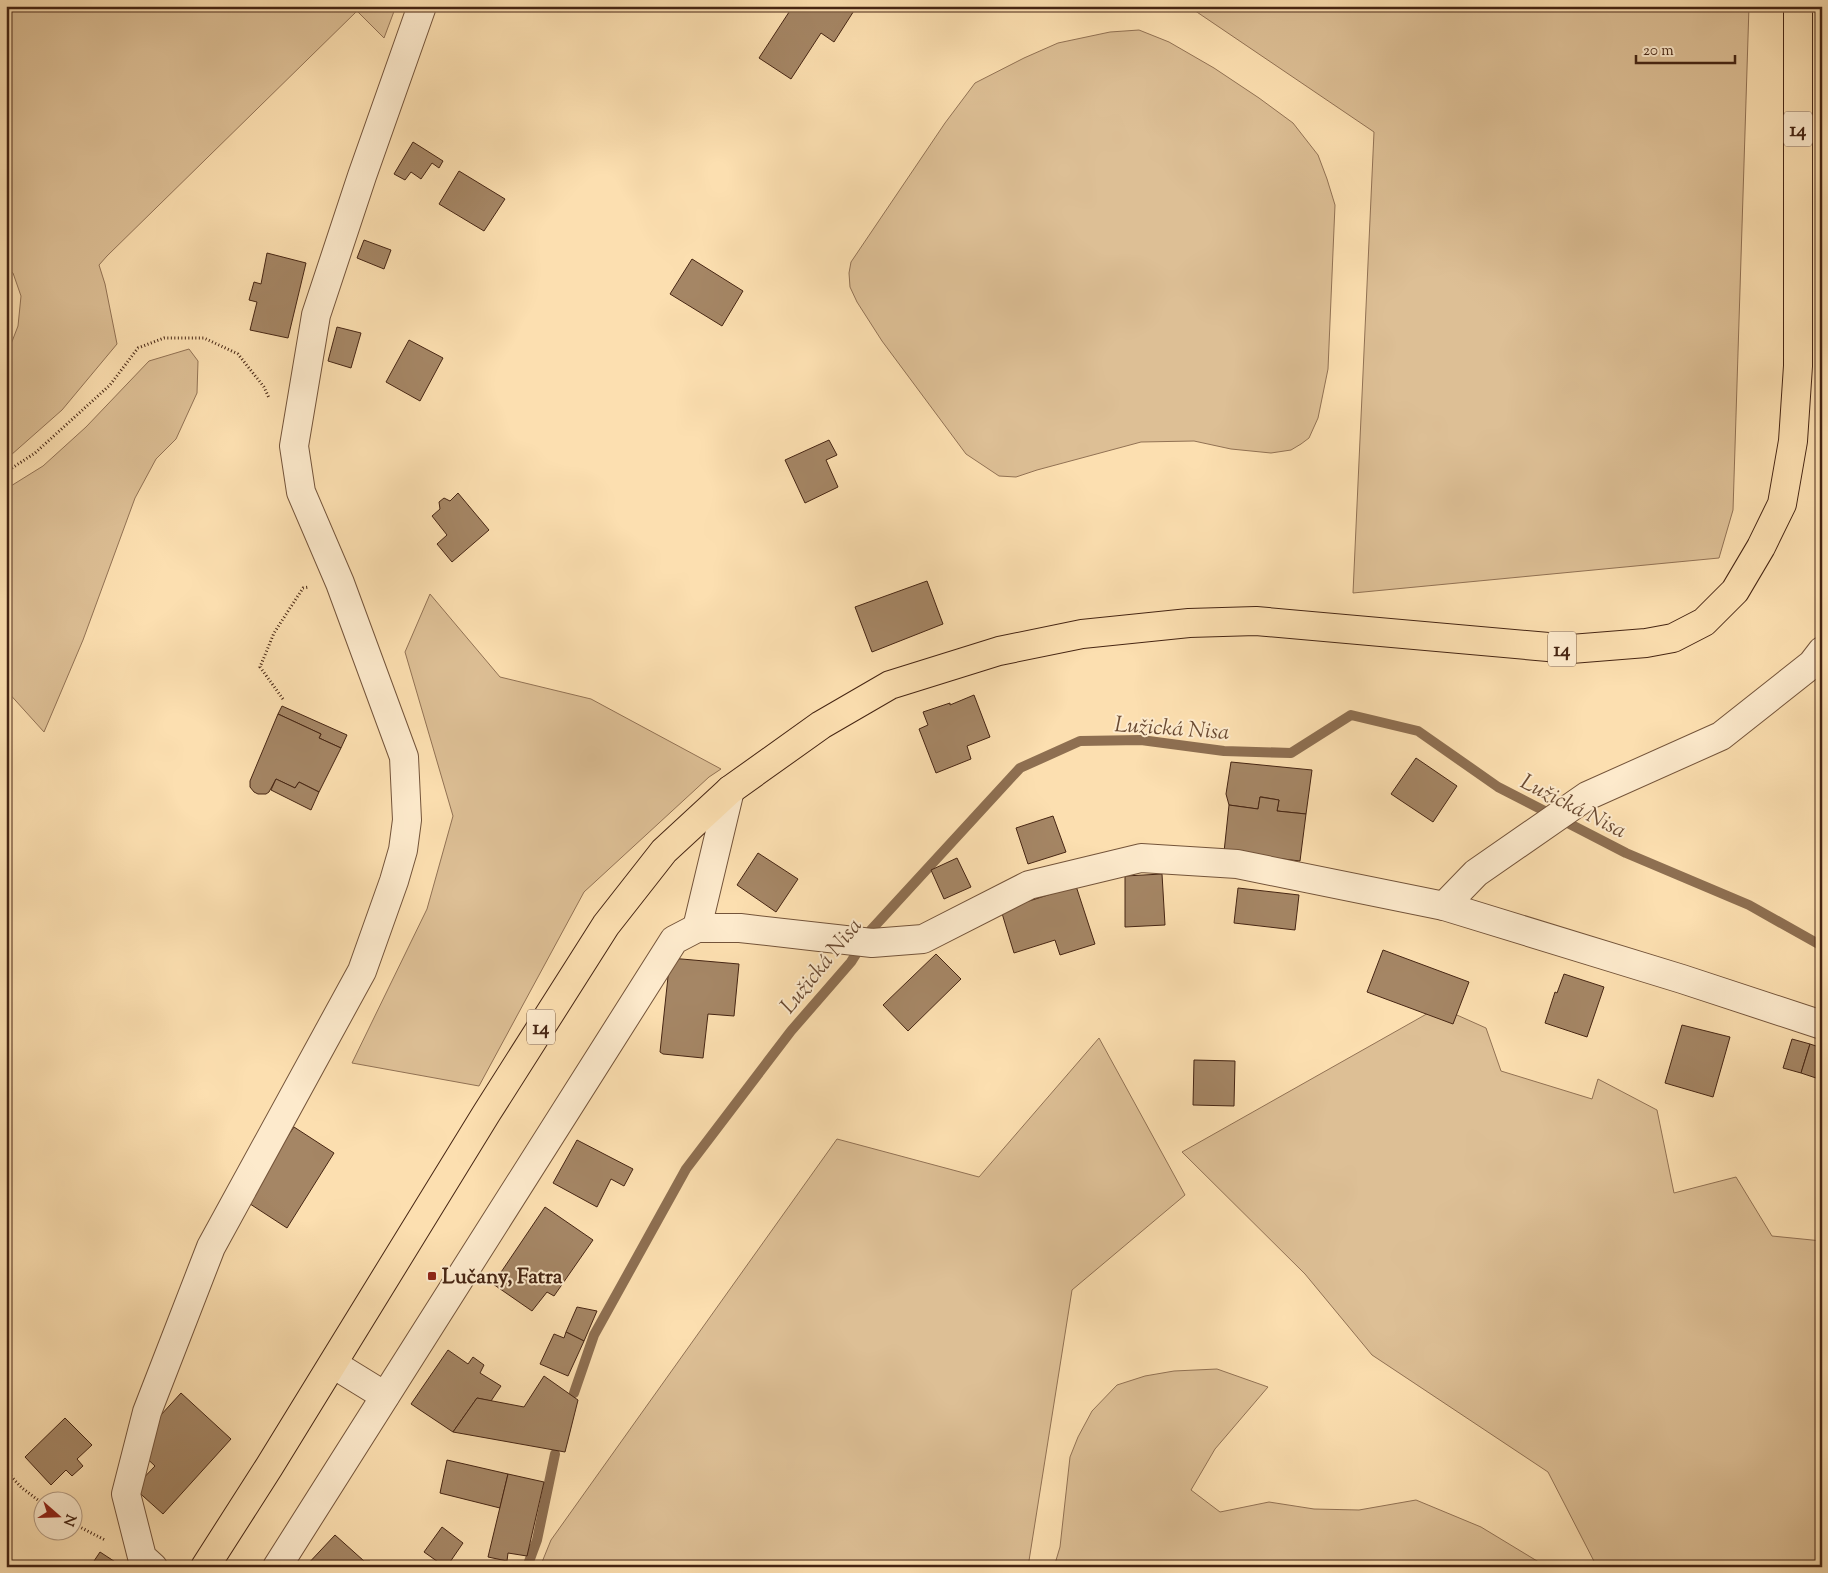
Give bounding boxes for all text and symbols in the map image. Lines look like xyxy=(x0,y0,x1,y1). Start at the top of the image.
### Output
scale bar xyxy=(1636,32,1734,64)
text: 20 m xyxy=(1643,41,1674,62)
road number: 14 xyxy=(1784,112,1812,146)
road number: 14 xyxy=(1548,632,1576,666)
water label: Lužická Nisa xyxy=(1113,710,1230,750)
water label: Lužická Nisa xyxy=(1514,767,1631,848)
water label: Lužická Nisa xyxy=(774,912,871,1022)
road number: 14 xyxy=(527,1010,555,1044)
place label: Lučany, Fatra xyxy=(442,1263,563,1293)
marker: Lučany, Fatra xyxy=(426,1270,438,1282)
north arrow xyxy=(32,1490,82,1540)
text: N xyxy=(57,1511,80,1528)

